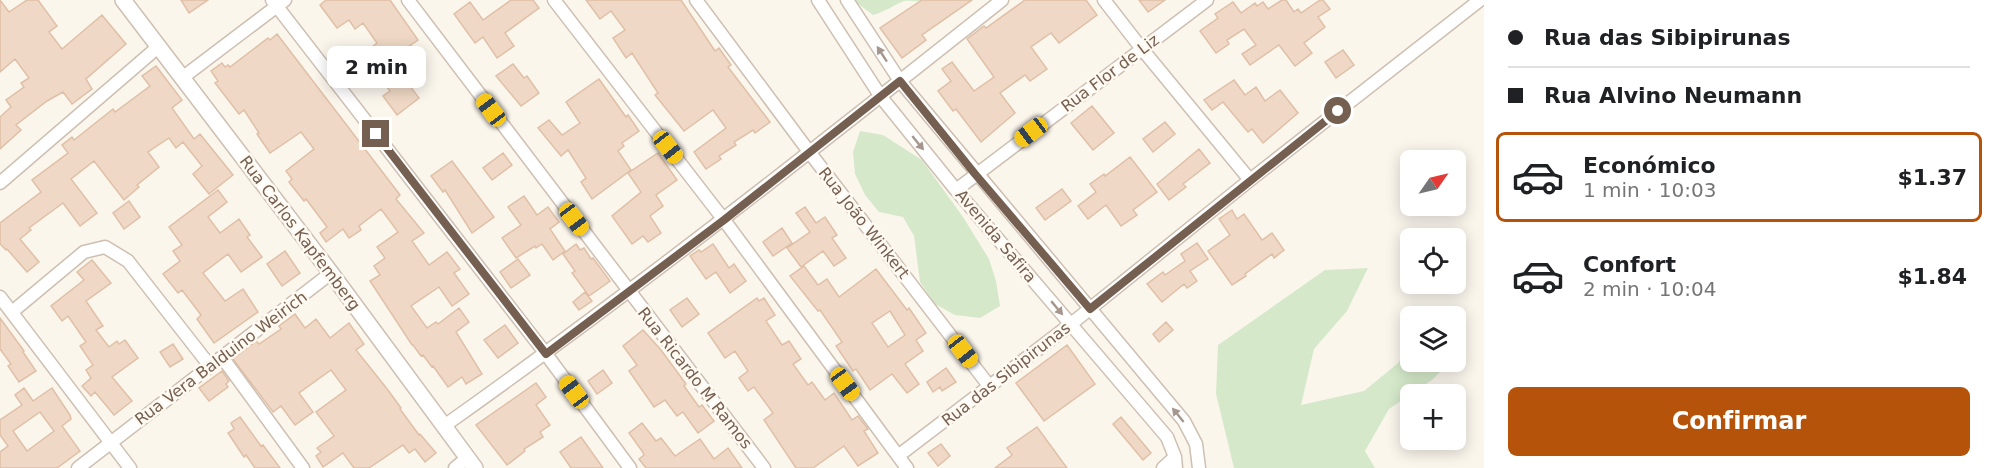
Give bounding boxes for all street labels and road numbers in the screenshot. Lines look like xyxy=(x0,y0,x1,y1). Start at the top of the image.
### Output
street label: Rua Flor de Liz xyxy=(1057,30,1163,116)
street label: Rua Carlos Kapfemberg xyxy=(236,152,364,314)
street label: Rua João Winkert xyxy=(815,164,913,282)
street label: Avenida Safira xyxy=(952,186,1040,286)
street label: Rua Vera Balduino Weirich xyxy=(131,287,311,429)
street label: Rua Ricardo M Ramos xyxy=(634,304,756,452)
street label: Rua das Sibipirunas xyxy=(938,318,1074,430)

